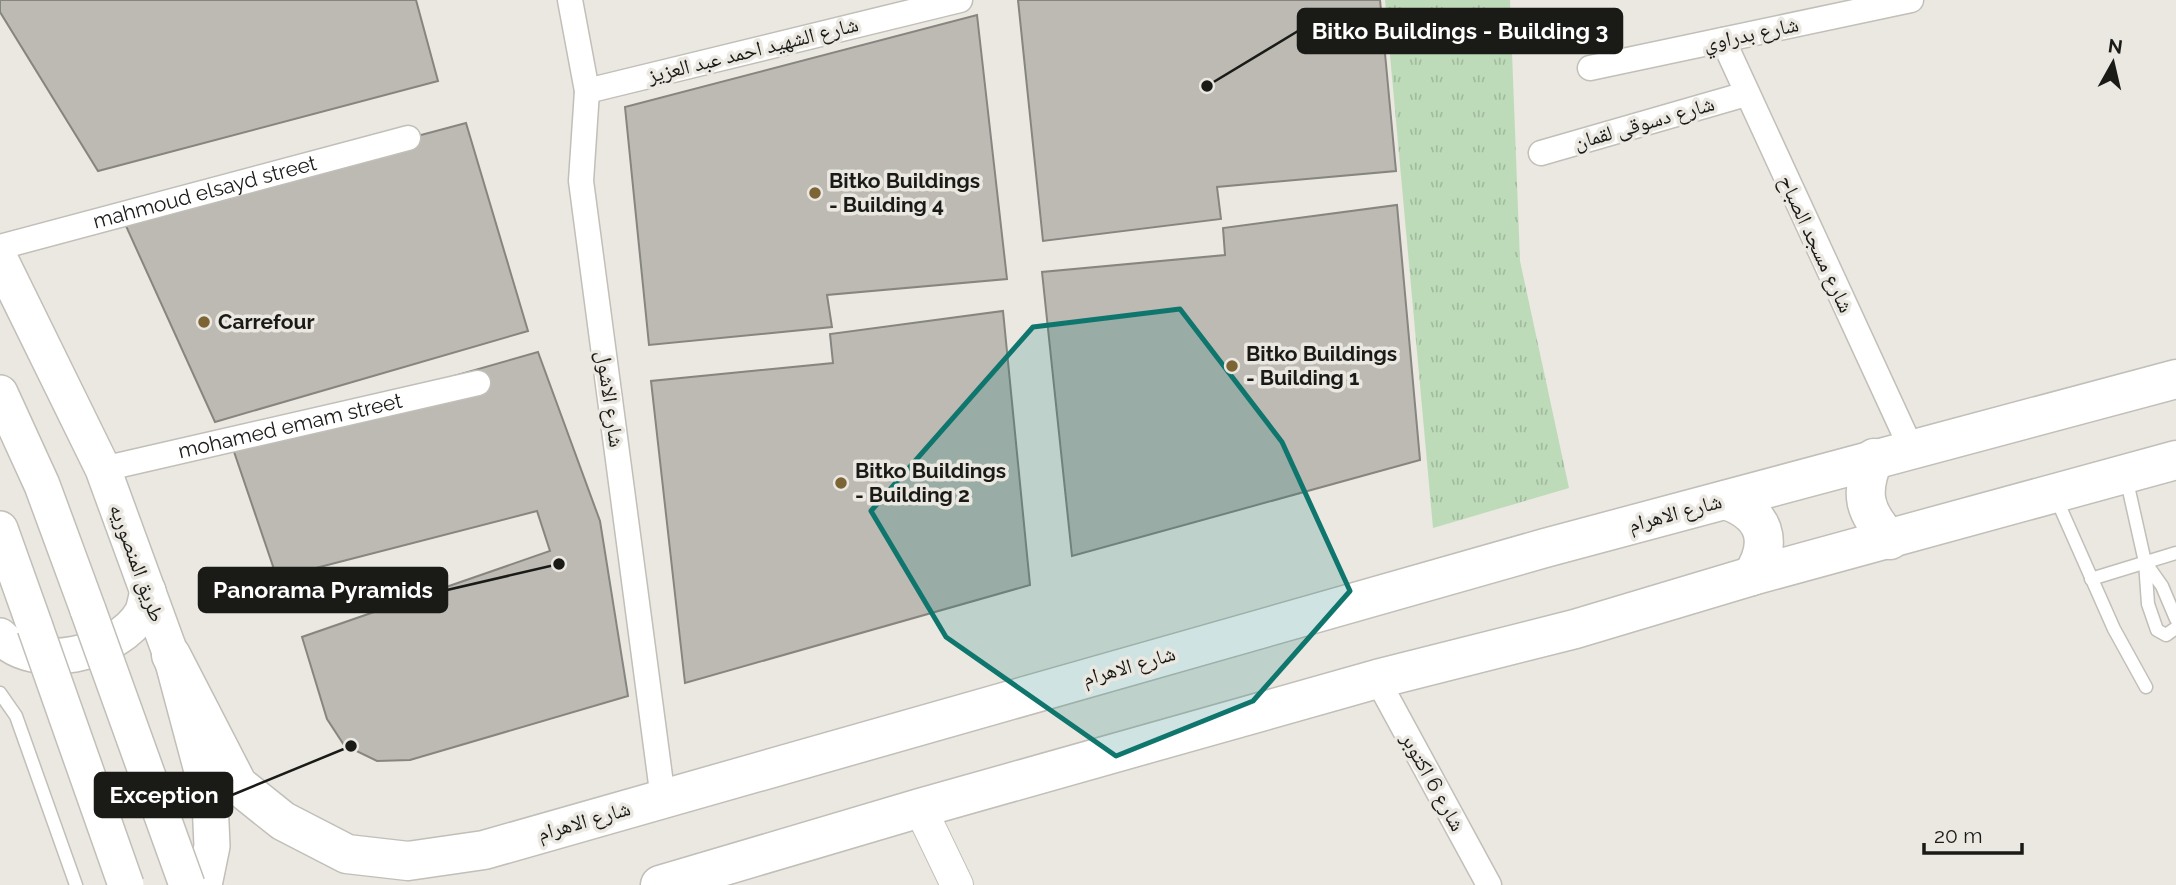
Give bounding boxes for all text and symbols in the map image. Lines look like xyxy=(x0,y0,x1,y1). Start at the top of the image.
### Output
callout: Bitko Buildings - Building 3 xyxy=(1298,9,1622,53)
street label: شارع الشهيد احمد عبد العزيز xyxy=(644,11,861,89)
street label: شارع بدراوي xyxy=(1701,11,1802,60)
text: Bitko Buildings - Building 3 xyxy=(1312,17,1608,44)
north arrow xyxy=(2078,28,2148,98)
text: N xyxy=(2107,34,2124,58)
street label: شارع دسوقى لقمان xyxy=(1571,91,1717,155)
street label: mahmoud elsayd street xyxy=(90,150,319,234)
place label: Bitko Buildings - Building 4 xyxy=(829,168,980,217)
street label: شارع مسجد الصباح xyxy=(1773,171,1859,317)
marker: Bitko Buildings - Building 4 xyxy=(807,185,823,201)
place label: Carrefour xyxy=(218,309,315,334)
marker: Carrefour xyxy=(196,314,212,330)
place label: Bitko Buildings - Building 1 xyxy=(1246,341,1397,390)
street label: شارع الاشول xyxy=(590,349,630,449)
marker: Bitko Buildings - Building 1 xyxy=(1224,358,1240,374)
street label: mohamed emam street xyxy=(176,388,405,463)
place label: Bitko Buildings - Building 2 xyxy=(855,458,1006,507)
marker: Bitko Buildings - Building 2 xyxy=(833,475,849,491)
street label: شارع الاهرام xyxy=(1625,488,1725,539)
street label: طريق المنصوريه xyxy=(104,500,170,626)
callout: Panorama Pyramids xyxy=(199,568,447,612)
text: Panorama Pyramids xyxy=(213,576,433,603)
street label: شارع الاهرام xyxy=(1079,640,1179,693)
street label: شارع 6 اكتوبر xyxy=(1395,727,1471,836)
callout: Exception xyxy=(95,773,232,817)
text: Exception xyxy=(109,781,219,808)
street label: شارع الاهرام xyxy=(534,795,634,848)
scale bar xyxy=(1924,812,2022,856)
text: 20 m xyxy=(1934,823,1982,848)

